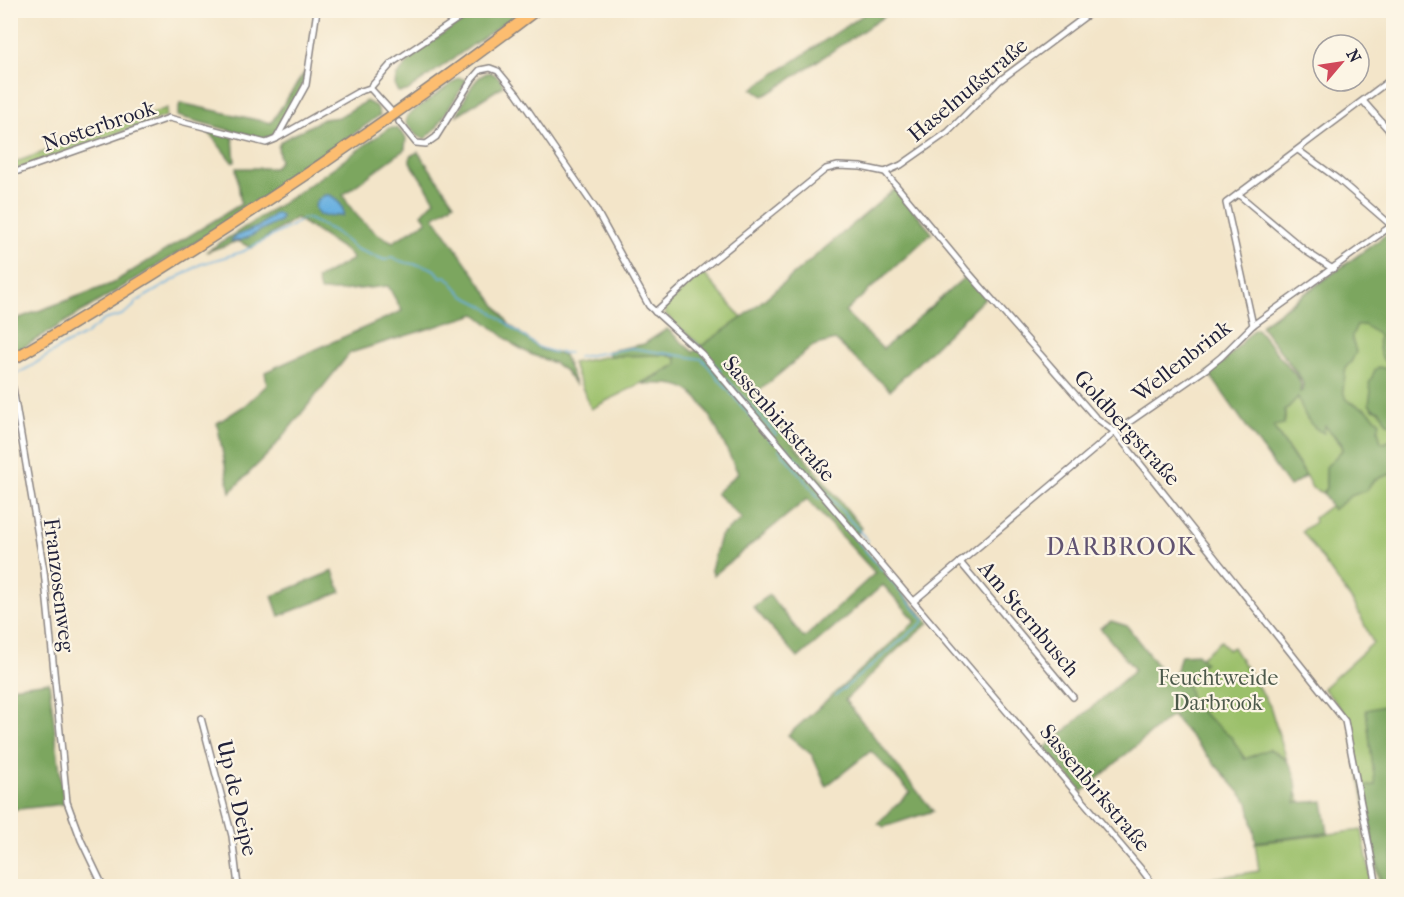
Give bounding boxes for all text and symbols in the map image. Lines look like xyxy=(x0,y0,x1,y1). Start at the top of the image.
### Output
street label: Haselnußstraße xyxy=(903,32,1033,148)
north arrow xyxy=(1311,33,1371,93)
text: N xyxy=(1342,46,1365,67)
street label: Nosterbrook xyxy=(39,94,160,157)
street label: Wellenbrink xyxy=(1127,314,1237,408)
street label: Sassenbirkstraße xyxy=(717,351,841,487)
street label: Goldbergstraße xyxy=(1068,365,1186,491)
street label: Franzosenweg xyxy=(38,516,80,654)
district label: DARBROOK xyxy=(1046,533,1196,561)
street label: Am Sternbusch xyxy=(972,555,1085,683)
park label: Feuchtweide Darbrook xyxy=(1158,665,1278,716)
street label: Sassenbirkstraße xyxy=(1034,719,1156,857)
street label: Up de Deipe xyxy=(211,737,263,859)

